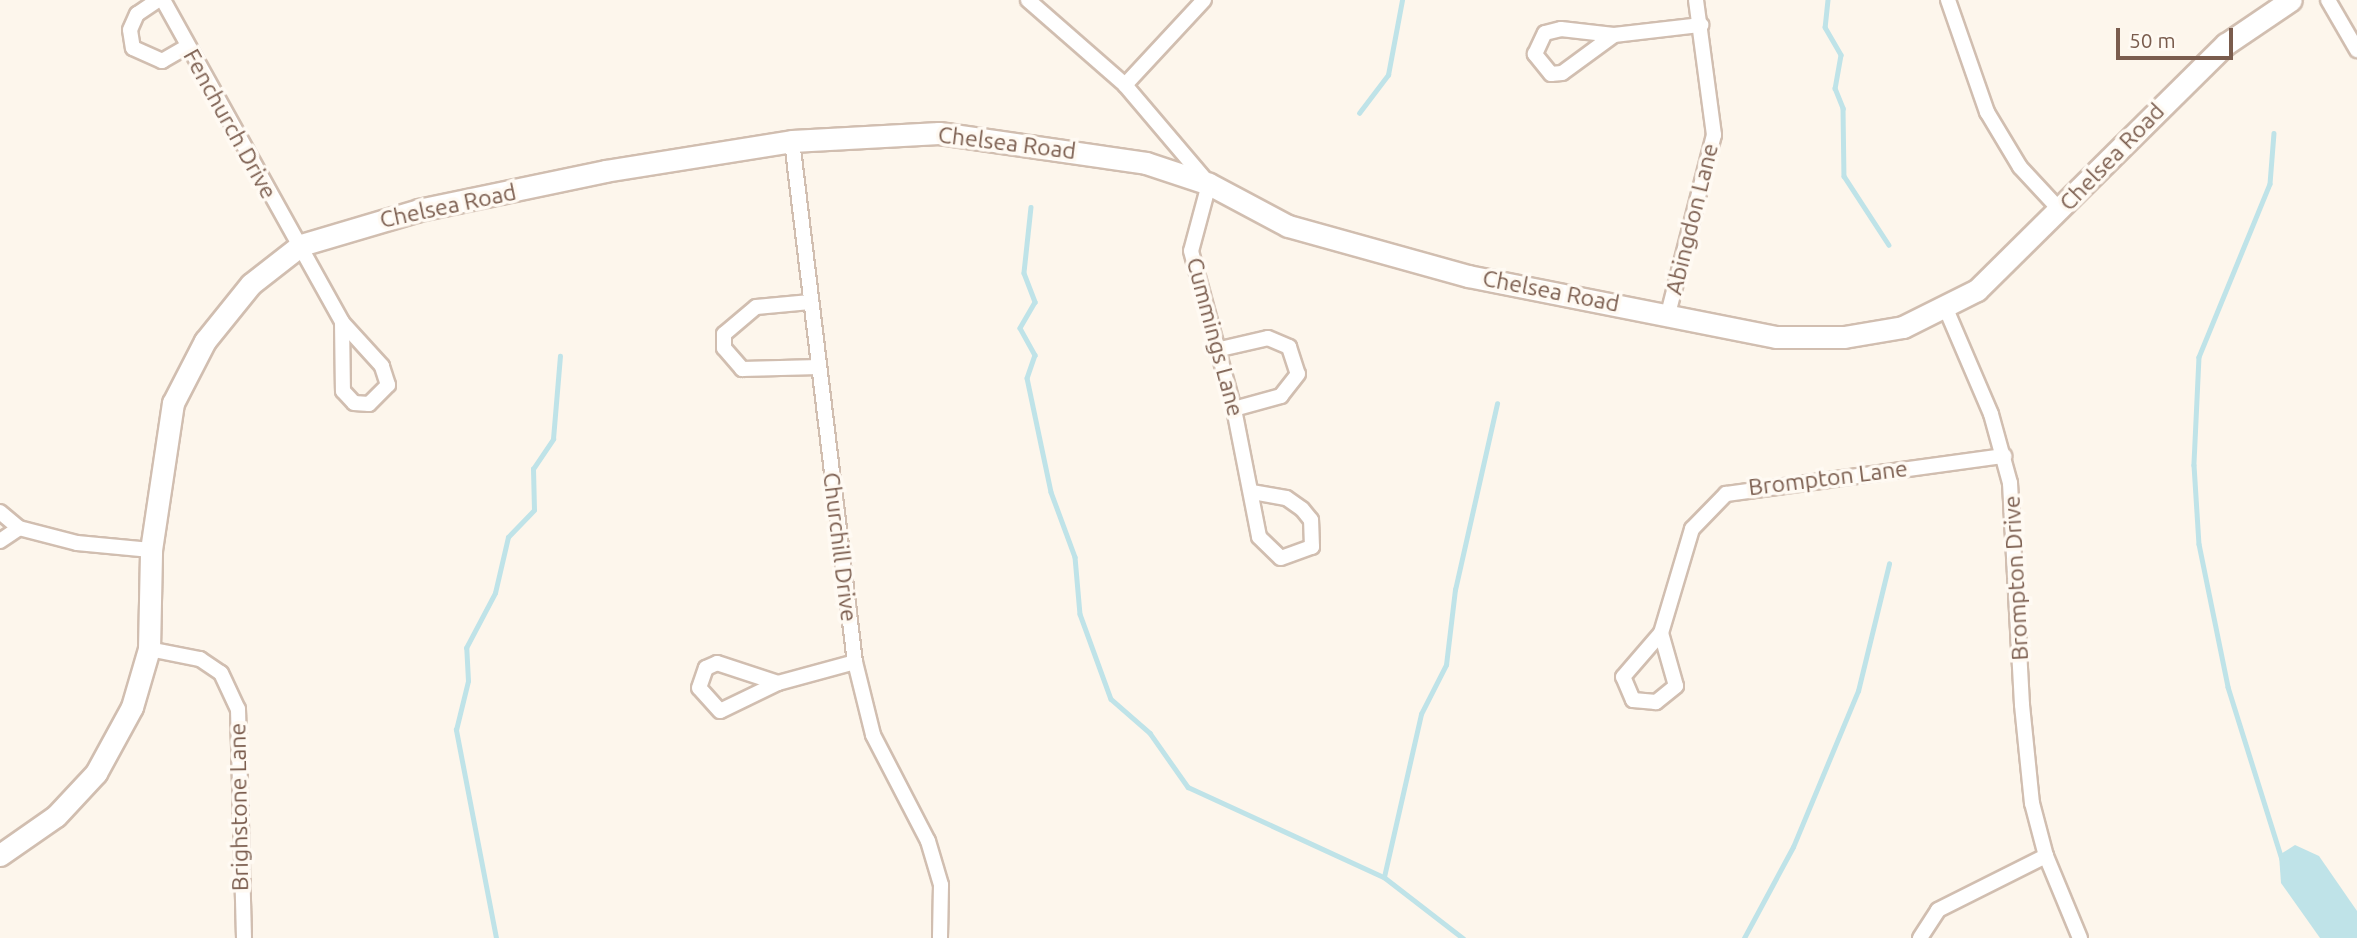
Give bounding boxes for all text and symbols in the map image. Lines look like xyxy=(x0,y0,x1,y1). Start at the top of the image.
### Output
scale bar xyxy=(2119,14,2236,58)
text: 50 m xyxy=(2129,28,2176,52)
street label: Fenchurch Drive xyxy=(177,44,283,204)
street label: Chelsea Road xyxy=(2054,98,2170,216)
street label: Chelsea Road xyxy=(936,121,1078,165)
street label: Abingdon Lane xyxy=(1660,140,1724,298)
street label: Chelsea Road xyxy=(377,178,519,234)
street label: Cummings Lane xyxy=(1181,255,1249,419)
street label: Chelsea Road xyxy=(1480,264,1622,318)
street label: Brompton Lane xyxy=(1747,455,1909,501)
street label: Churchill Drive xyxy=(817,471,863,623)
street label: Brompton Drive xyxy=(1998,495,2034,661)
street label: Brighstone Lane xyxy=(224,723,254,891)

